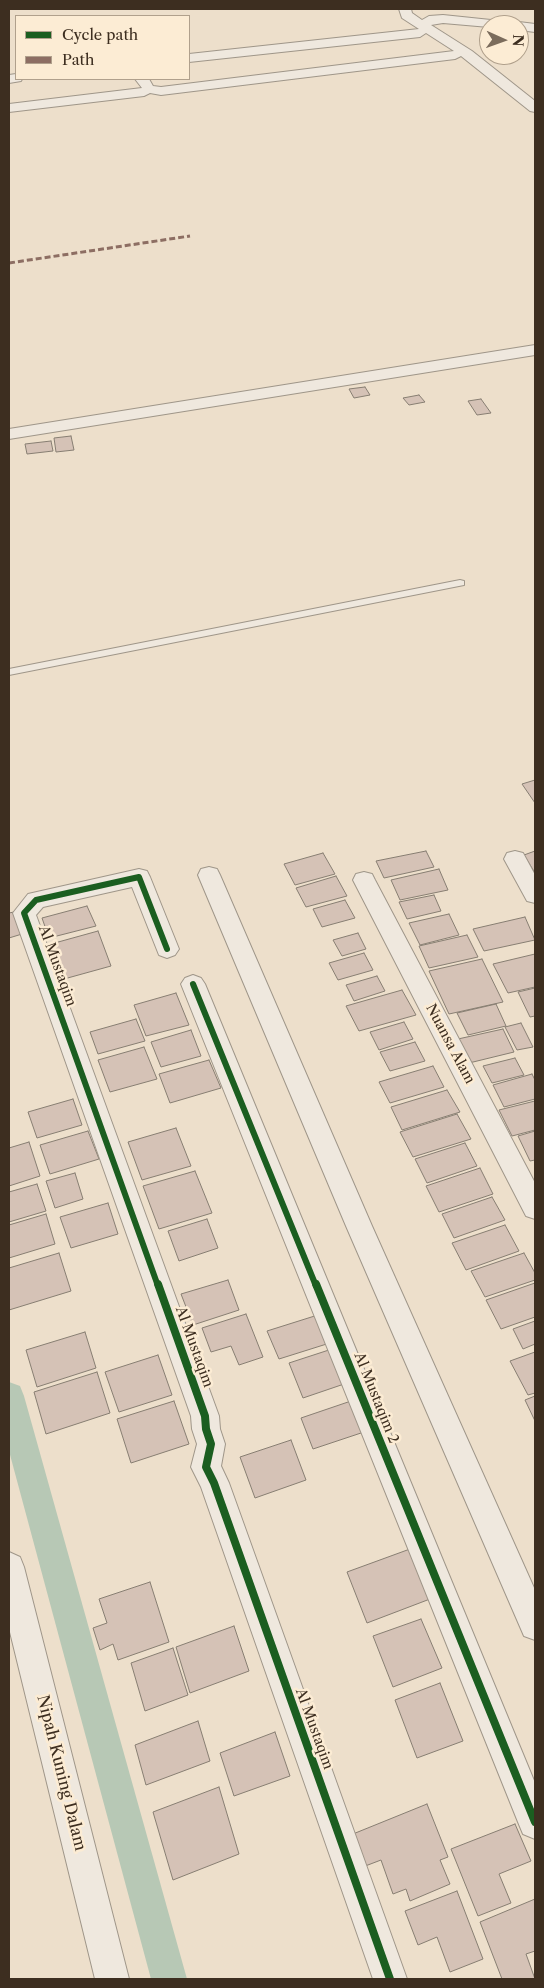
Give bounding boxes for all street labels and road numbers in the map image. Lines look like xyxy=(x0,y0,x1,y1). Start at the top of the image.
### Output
street label: Al Mustaqim xyxy=(35,923,79,1009)
street label: Nuansa Alam xyxy=(422,1001,478,1087)
street label: Al Mustaqim xyxy=(172,1304,216,1390)
street label: Al Mustaqim 2 xyxy=(350,1350,402,1446)
street label: Al Mustaqim xyxy=(292,1686,336,1772)
street label: Nipah Kuning Dalam xyxy=(32,1693,90,1853)

